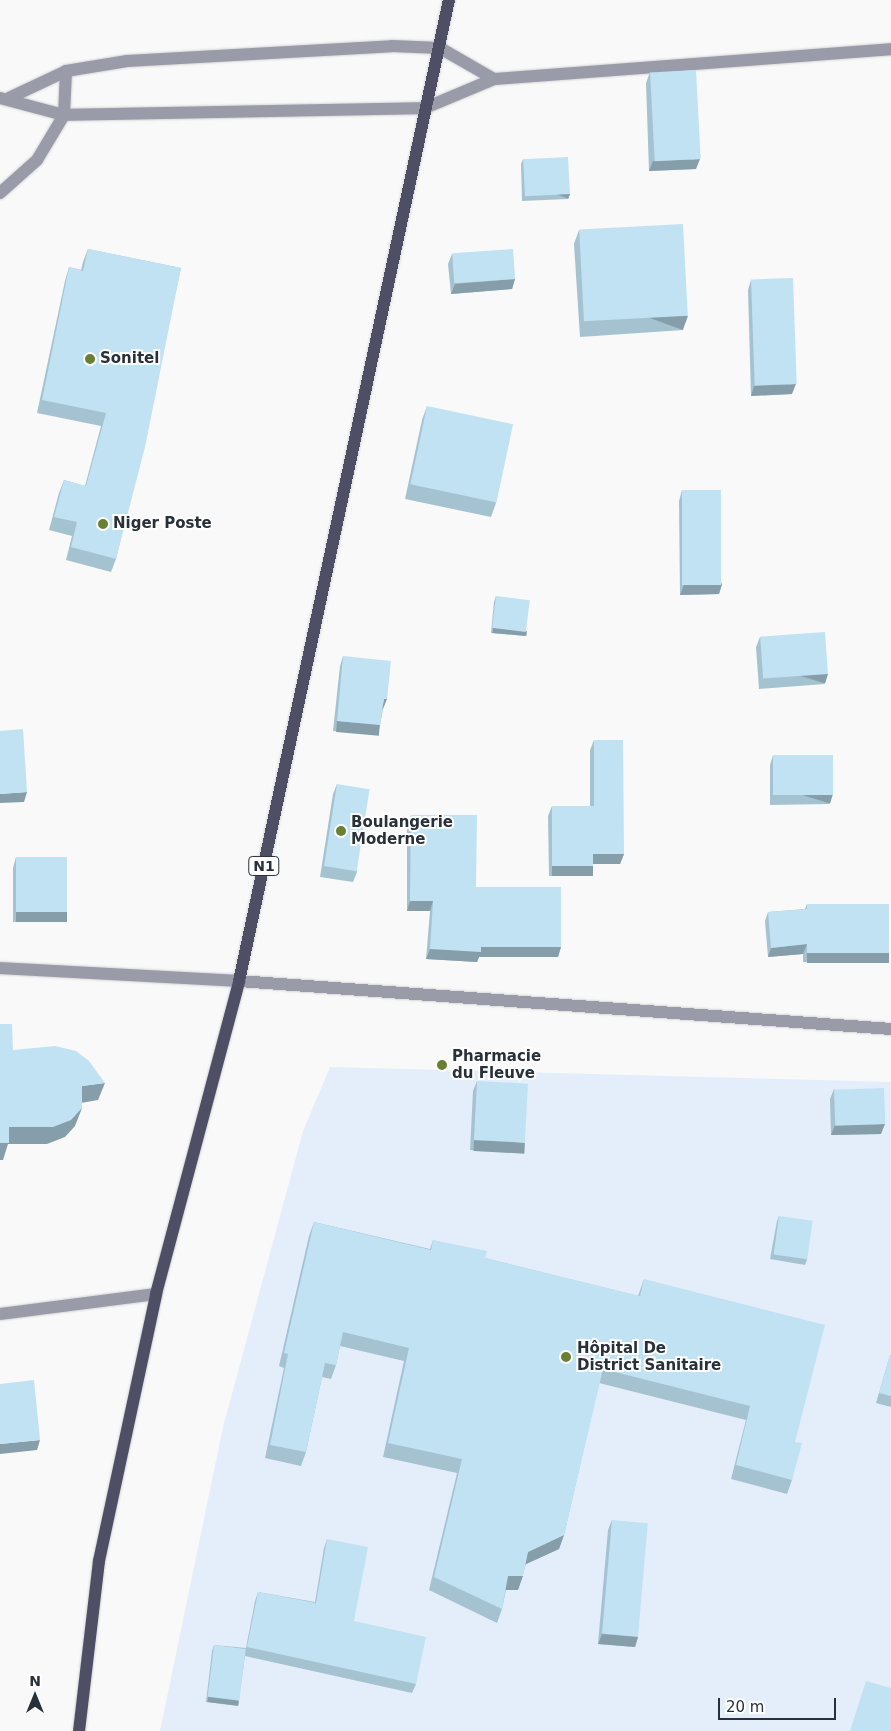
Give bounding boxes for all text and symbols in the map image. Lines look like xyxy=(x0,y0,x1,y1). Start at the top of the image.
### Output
place label: Sonitel xyxy=(100,350,159,368)
marker: Sonitel xyxy=(84,353,96,365)
place label: Niger Poste xyxy=(113,515,212,533)
marker: Niger Poste xyxy=(97,518,109,530)
place label: Boulangerie Moderne xyxy=(351,813,453,848)
marker: Boulangerie Moderne xyxy=(335,825,347,837)
road number: N1 xyxy=(248,854,280,878)
place label: Pharmacie du Fleuve xyxy=(452,1047,541,1082)
marker: Pharmacie du Fleuve xyxy=(436,1059,448,1071)
place label: Hôpital De District Sanitaire xyxy=(577,1339,721,1374)
marker: Hôpital De District Sanitaire xyxy=(559,1350,573,1364)
north arrow xyxy=(10,1671,60,1721)
text: N xyxy=(29,1673,41,1689)
scale bar xyxy=(721,1688,838,1720)
text: 20 m xyxy=(726,1698,764,1716)

